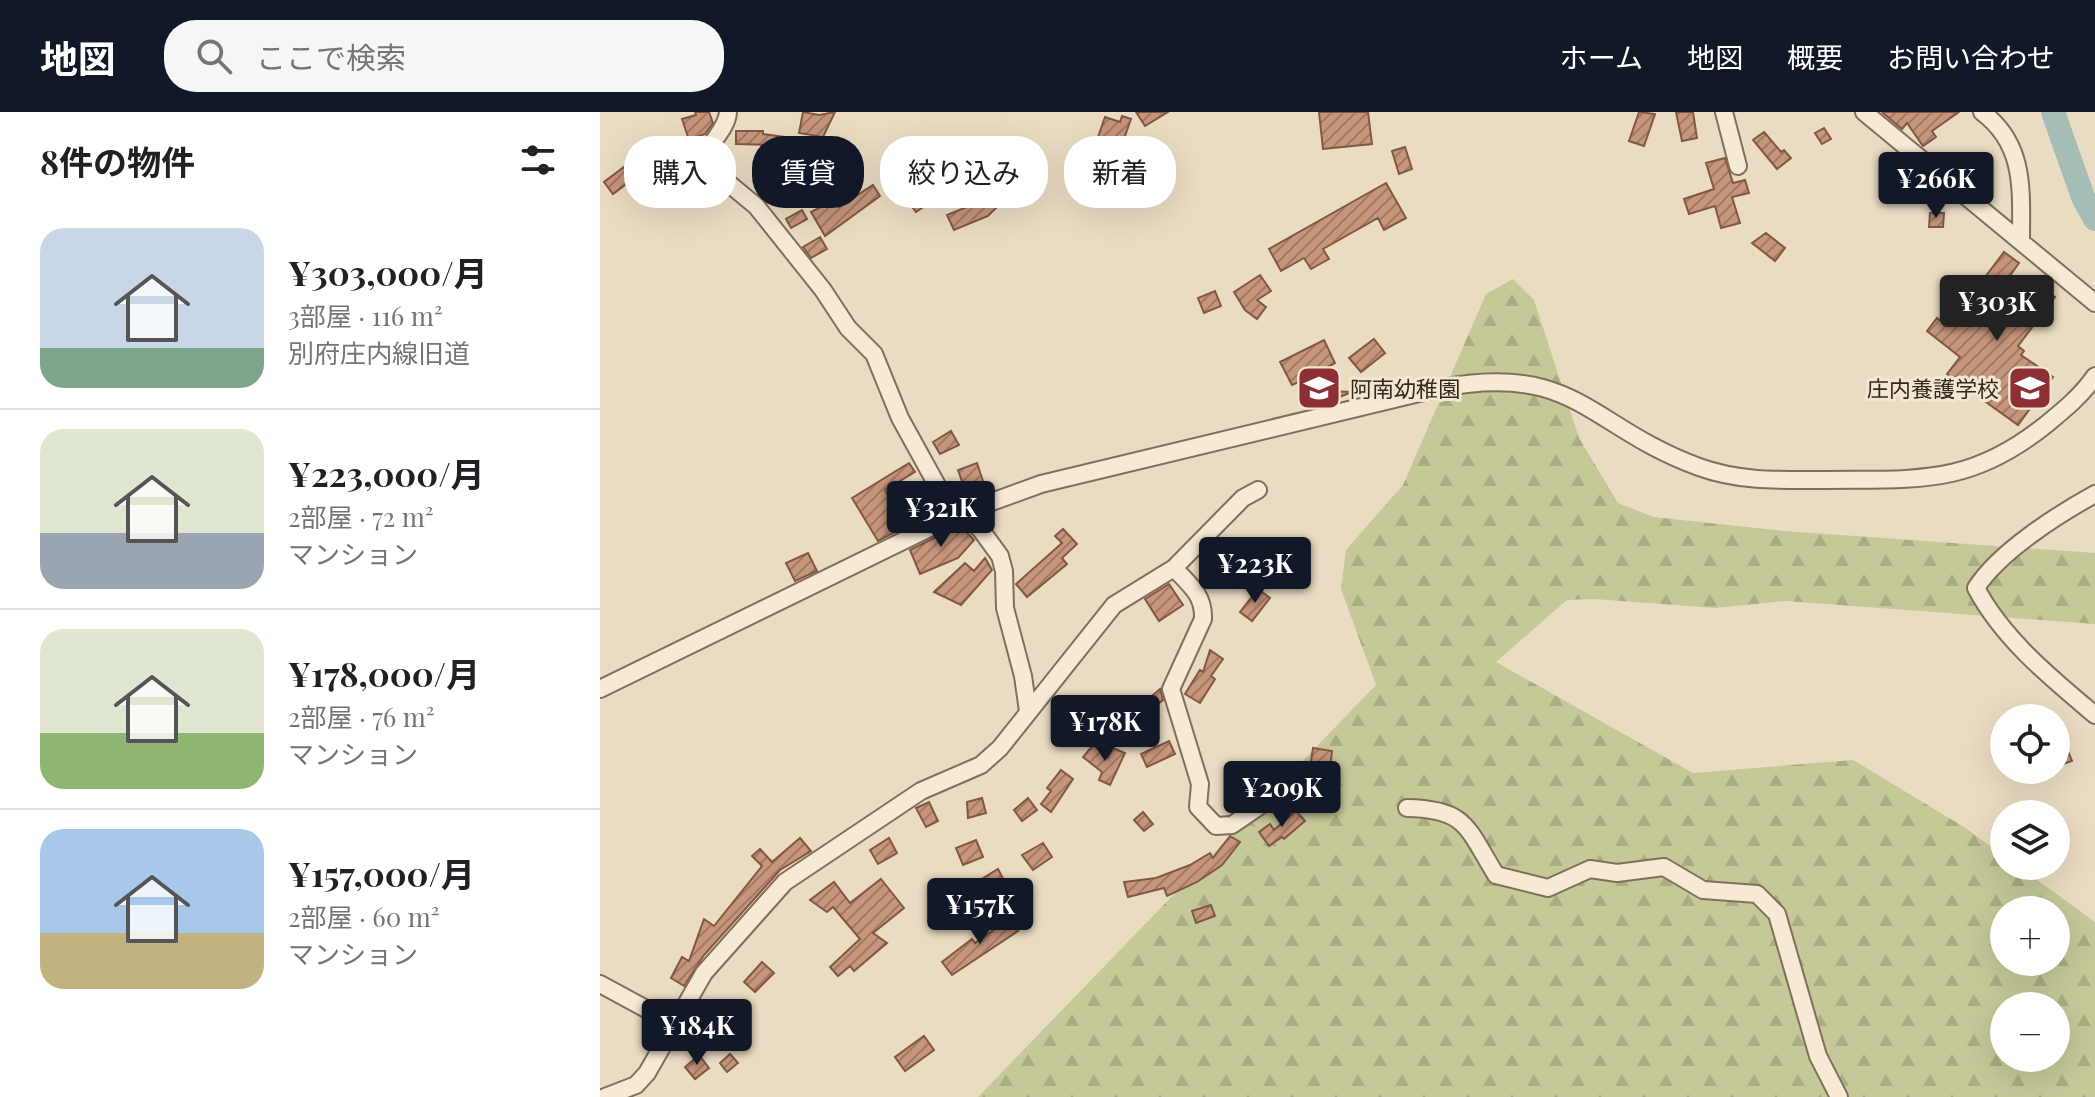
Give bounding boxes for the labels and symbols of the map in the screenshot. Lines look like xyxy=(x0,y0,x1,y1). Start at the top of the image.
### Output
pin: ¥266K xyxy=(1880,152,1992,220)
pin: ¥303K xyxy=(1941,275,2053,343)
school or university icon: 阿南幼稚園 xyxy=(1295,364,1343,412)
school or university icon: 庄内養護学校 xyxy=(2006,364,2054,412)
place label: 阿南幼稚園 xyxy=(1350,373,1460,403)
place label: 庄内養護学校 xyxy=(1867,373,1999,403)
pin: ¥321K xyxy=(885,481,997,549)
pin: ¥223K xyxy=(1199,537,1311,605)
pin: ¥178K xyxy=(1049,695,1161,763)
pin: ¥209K xyxy=(1226,761,1338,829)
pin: ¥157K xyxy=(924,878,1036,946)
pin: ¥184K xyxy=(641,999,753,1067)

